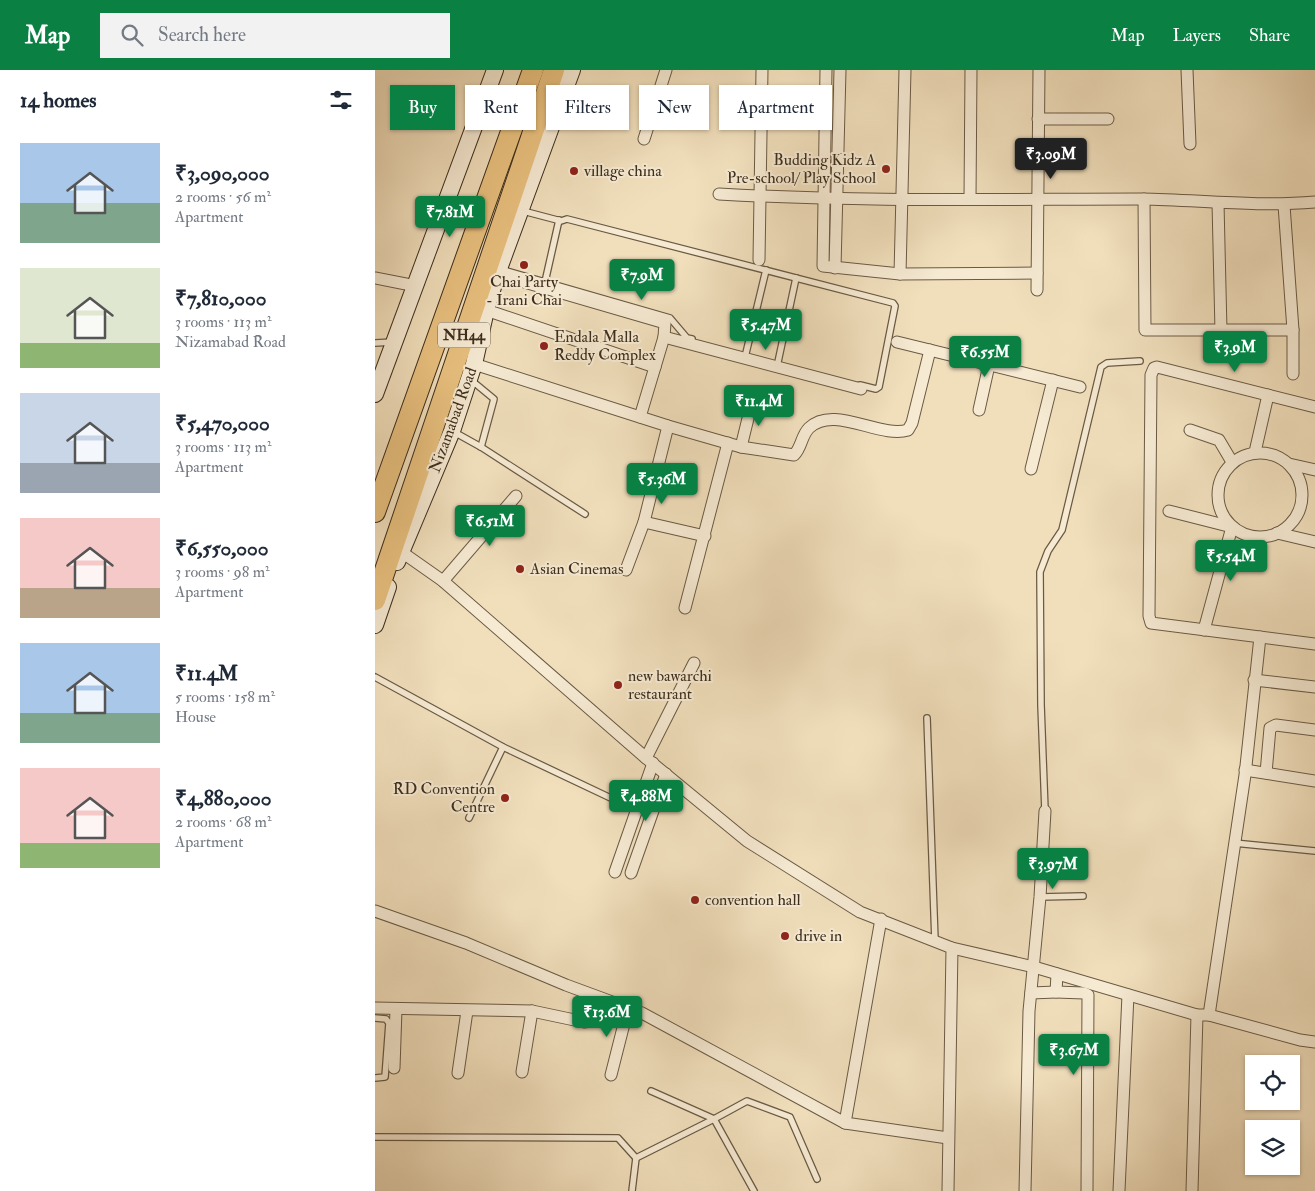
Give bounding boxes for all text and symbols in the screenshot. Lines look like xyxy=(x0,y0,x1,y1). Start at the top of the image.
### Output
search box xyxy=(100,13,450,58)
text: Map xyxy=(25,20,70,51)
icon: search xyxy=(118,21,146,49)
text: Search here xyxy=(158,23,246,47)
text: Map xyxy=(1111,24,1145,47)
text: Layers xyxy=(1173,24,1221,47)
text: Share xyxy=(1249,24,1290,47)
chip: Buy xyxy=(390,85,455,130)
chip: Rent xyxy=(465,85,536,130)
chip: Filters xyxy=(546,85,629,130)
chip: New xyxy=(639,85,709,130)
chip: Apartment xyxy=(719,85,832,130)
icon: filters xyxy=(327,86,355,114)
text: 14 homes xyxy=(20,87,97,114)
pin: ₹3.09M xyxy=(1010,138,1092,180)
text: ₹3.09M xyxy=(1026,144,1076,164)
place label: Budding Kidz A Pre-school/ Play School xyxy=(727,150,876,188)
text: ₹3,090,000 xyxy=(175,160,270,187)
place label: village china xyxy=(583,161,662,181)
icon: home xyxy=(60,163,120,223)
marker: Budding Kidz A Pre-school/ Play School xyxy=(880,163,892,175)
marker: village china xyxy=(568,165,580,177)
text: 2 rooms · 56 m² xyxy=(175,187,271,207)
pin: ₹7.81M xyxy=(409,196,491,238)
text: ₹7.81M xyxy=(426,202,474,222)
text: Apartment xyxy=(175,207,243,227)
pin: ₹7.9M xyxy=(607,258,677,301)
marker: Chai Party - Irani Chai xyxy=(518,259,530,271)
text: ₹7.9M xyxy=(621,265,663,285)
place label: Chai Party - Irani Chai xyxy=(486,272,562,310)
text: ₹7,810,000 xyxy=(175,285,267,312)
icon: home xyxy=(60,288,120,348)
pin: ₹5.47M xyxy=(725,308,807,351)
text: 3 rooms · 113 m² xyxy=(175,312,271,332)
text: ₹5.47M xyxy=(741,315,791,335)
road number: NH44 xyxy=(438,322,490,348)
place label: Endala Malla Reddy Complex xyxy=(554,327,656,366)
pin: ₹3.9M xyxy=(1200,330,1270,373)
text: Nizamabad Road xyxy=(175,332,286,352)
pin: ₹6.55M xyxy=(944,336,1026,378)
text: ₹3.9M xyxy=(1214,337,1256,357)
marker: Endala Malla Reddy Complex xyxy=(538,340,550,352)
text: ₹6.55M xyxy=(960,342,1010,362)
street label: Nizamabad Road xyxy=(425,364,481,476)
pin: ₹11.4M xyxy=(718,384,800,427)
text: ₹11.4M xyxy=(735,391,783,411)
text: ₹5,470,000 xyxy=(175,410,270,437)
icon: home xyxy=(60,413,120,473)
text: 3 rooms · 113 m² xyxy=(175,437,271,457)
text: Apartment xyxy=(175,457,243,477)
pin: ₹5.36M xyxy=(621,462,703,505)
text: ₹5.36M xyxy=(638,469,686,489)
pin: ₹6.51M xyxy=(449,504,531,547)
text: ₹6.51M xyxy=(466,511,514,531)
text: ₹6,550,000 xyxy=(175,535,269,562)
icon: home xyxy=(60,538,120,598)
pin: ₹5.54M xyxy=(1190,540,1272,582)
text: ₹5.54M xyxy=(1206,546,1256,566)
place label: Asian Cinemas xyxy=(529,559,623,579)
text: 3 rooms · 98 m² xyxy=(175,562,270,582)
marker: Asian Cinemas xyxy=(514,563,526,575)
text: Apartment xyxy=(175,582,243,602)
text: ₹11.4M xyxy=(175,660,238,687)
icon: home xyxy=(60,663,120,723)
place label: new bawarchi restaurant xyxy=(628,666,712,704)
marker: new bawarchi restaurant xyxy=(612,679,624,691)
text: 5 rooms · 158 m² xyxy=(175,687,275,707)
text: House xyxy=(175,707,216,727)
place label: RD Convention Centre xyxy=(393,779,495,817)
pin: ₹4.88M xyxy=(605,780,687,822)
text: ₹4,880,000 xyxy=(175,785,272,812)
text: ₹4.88M xyxy=(620,786,672,806)
icon: home xyxy=(60,788,120,848)
marker: RD Convention Centre xyxy=(499,792,511,804)
text: 2 rooms · 68 m² xyxy=(175,812,271,832)
text: Apartment xyxy=(175,832,243,852)
pin: ₹3.97M xyxy=(1012,848,1094,890)
text: ₹3.97M xyxy=(1028,854,1078,874)
place label: convention hall xyxy=(705,890,801,910)
marker: convention hall xyxy=(689,894,701,906)
place label: drive in xyxy=(795,926,842,946)
marker: drive in xyxy=(779,930,791,942)
pin: ₹13.6M xyxy=(566,996,648,1038)
text: ₹13.6M xyxy=(583,1002,631,1022)
pin: ₹3.67M xyxy=(1033,1034,1115,1076)
text: ₹3.67M xyxy=(1049,1040,1099,1060)
map controls xyxy=(1245,1055,1300,1175)
button: locate xyxy=(1245,1055,1300,1110)
button: layers xyxy=(1245,1120,1300,1175)

